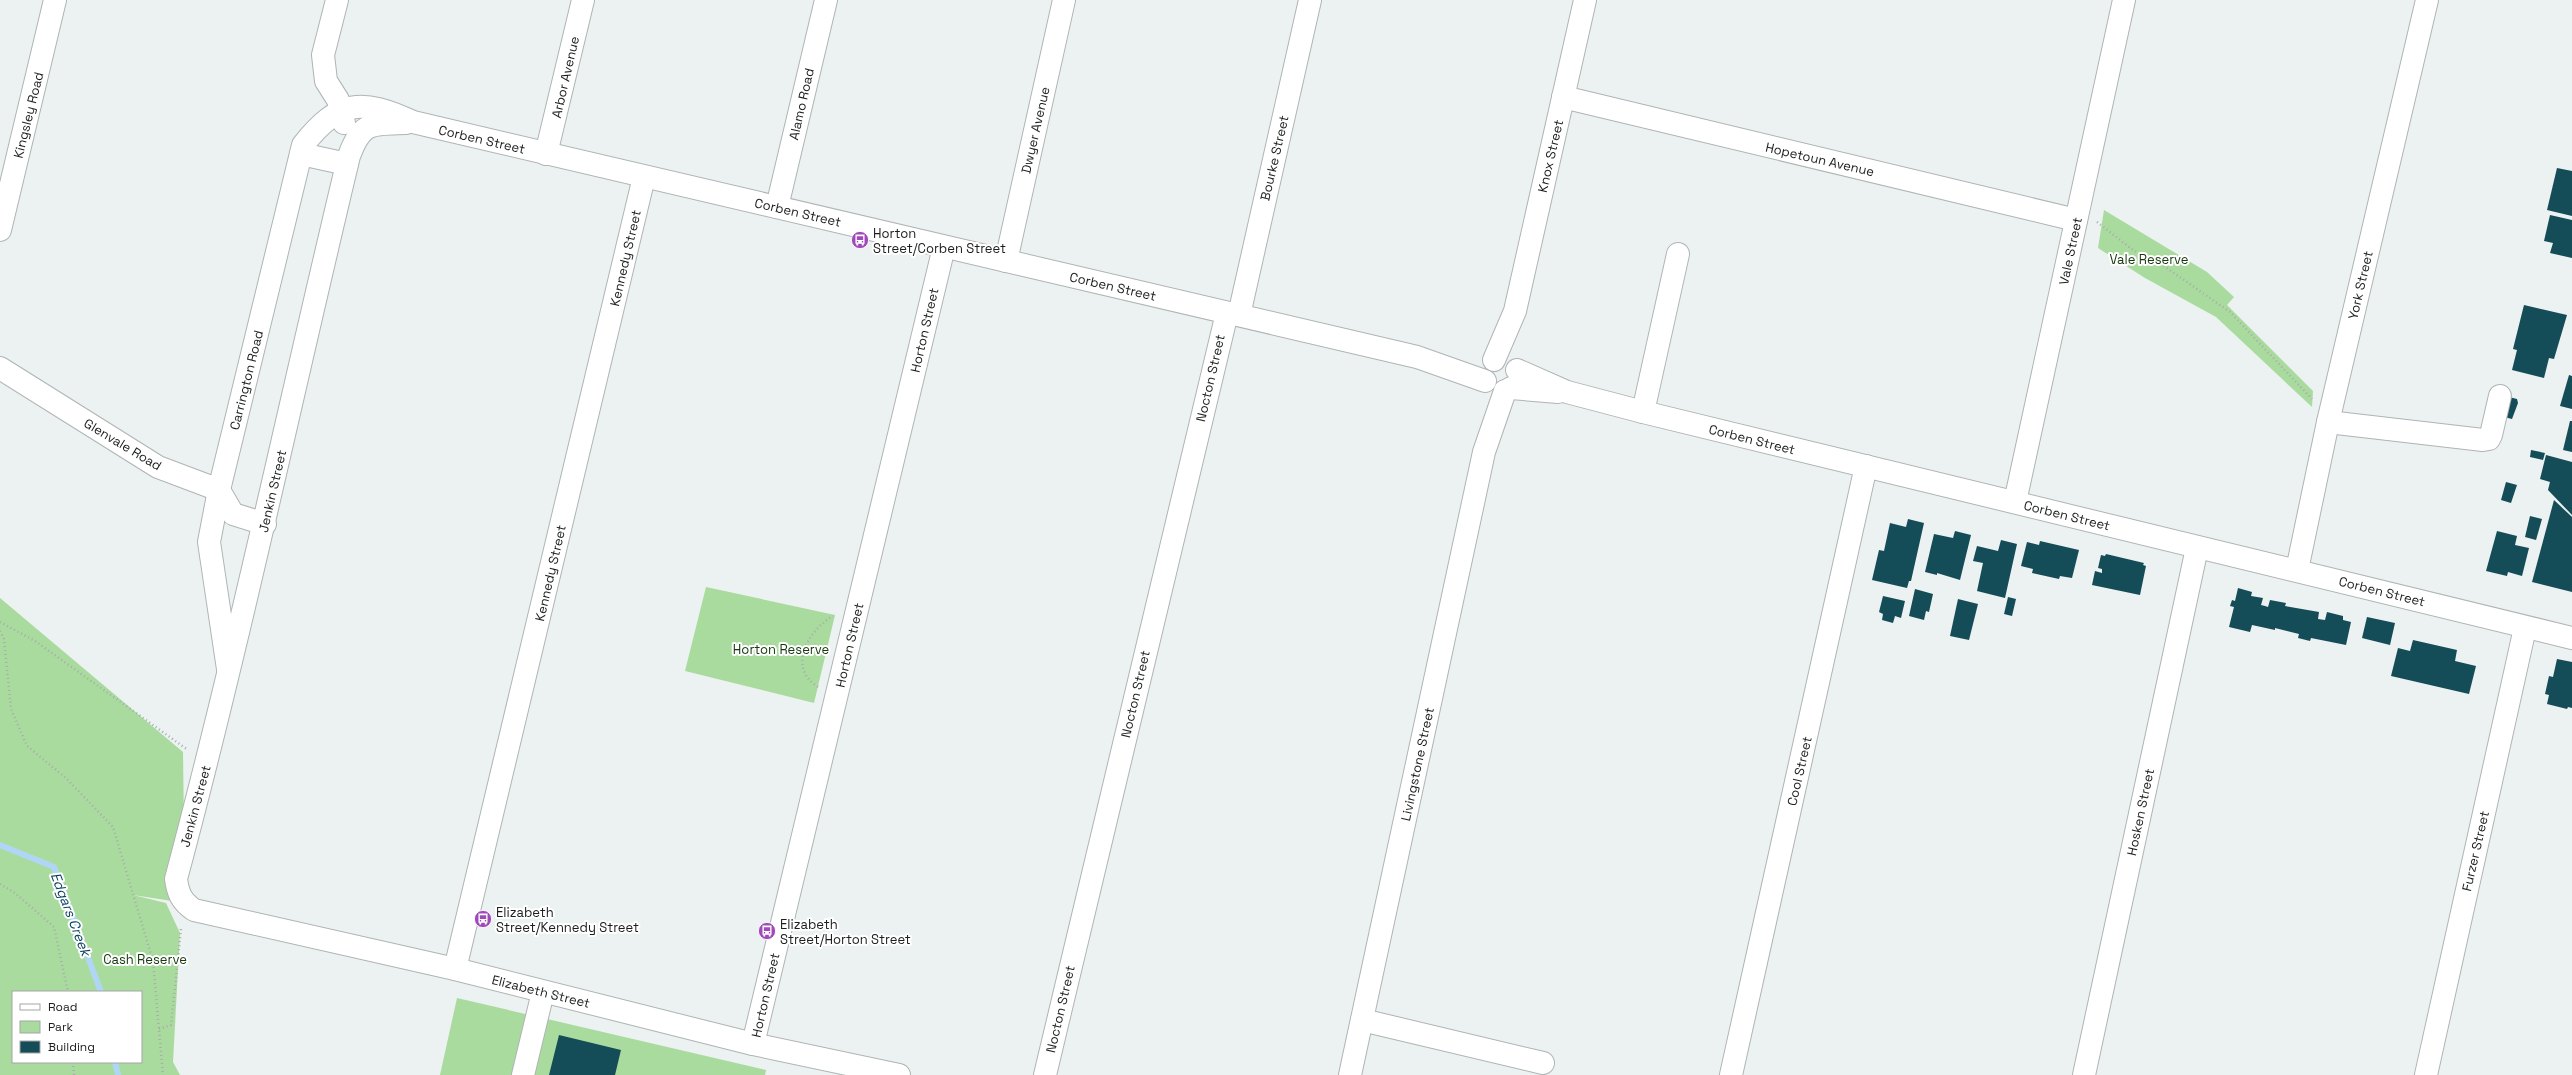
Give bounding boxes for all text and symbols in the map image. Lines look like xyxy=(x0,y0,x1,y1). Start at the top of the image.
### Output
street label: Arbor Avenue xyxy=(548,35,583,120)
street label: Alamo Road xyxy=(785,66,818,142)
street label: Kingsley Road xyxy=(10,70,47,160)
street label: Dwyer Avenue xyxy=(1017,85,1054,175)
street label: Bourke Street xyxy=(1256,114,1293,202)
street label: Knox Street xyxy=(1534,118,1567,194)
street label: Corben Street xyxy=(437,121,527,158)
street label: Hopetoun Avenue xyxy=(1764,139,1876,180)
street label: Corben Street xyxy=(753,194,843,231)
street label: Kennedy Street xyxy=(606,208,645,308)
street label: Vale Street xyxy=(2055,216,2086,287)
place label: Horton Street/Corben Street xyxy=(873,225,1006,257)
bus stop icon: Horton Street/Corben Street xyxy=(850,230,870,250)
street label: York Street xyxy=(2344,249,2377,321)
park label: Vale Reserve xyxy=(2109,251,2189,268)
street label: Corben Street xyxy=(1068,268,1158,305)
street label: Horton Street xyxy=(907,286,942,374)
street label: Carrington Road xyxy=(226,329,267,432)
street label: Nocton Street xyxy=(1192,333,1229,423)
street label: Glenvale Road xyxy=(81,415,165,474)
street label: Corben Street xyxy=(1707,421,1797,458)
street label: Jenkin Street xyxy=(255,448,290,534)
street label: Corben Street xyxy=(2022,497,2112,534)
street label: Kennedy Street xyxy=(531,523,570,623)
street label: Corben Street xyxy=(2337,573,2427,610)
street label: Horton Street xyxy=(832,601,867,689)
park label: Horton Reserve xyxy=(733,641,829,658)
street label: Nocton Street xyxy=(1117,649,1154,739)
street label: Livingstone Street xyxy=(1397,706,1438,823)
street label: Cool Street xyxy=(1783,735,1816,807)
street label: Jenkin Street xyxy=(176,763,215,849)
street label: Hosken Street xyxy=(2123,767,2158,857)
street label: Furzer Street xyxy=(2458,809,2493,893)
water label: Edgars Creek xyxy=(47,870,96,960)
place label: Elizabeth Street/Kennedy Street xyxy=(496,904,639,936)
bus stop icon: Elizabeth Street/Kennedy Street xyxy=(473,909,493,929)
place label: Elizabeth Street/Horton Street xyxy=(780,916,911,948)
bus stop icon: Elizabeth Street/Horton Street xyxy=(757,921,777,941)
park label: Cash Reserve xyxy=(103,951,187,968)
street label: Horton Street xyxy=(748,951,783,1039)
street label: Nocton Street xyxy=(1042,964,1079,1054)
street label: Elizabeth Street xyxy=(490,971,592,1012)
legend xyxy=(12,991,142,1063)
text: Road xyxy=(48,999,77,1015)
text: Park xyxy=(48,1019,73,1035)
text: Building xyxy=(48,1039,95,1055)

